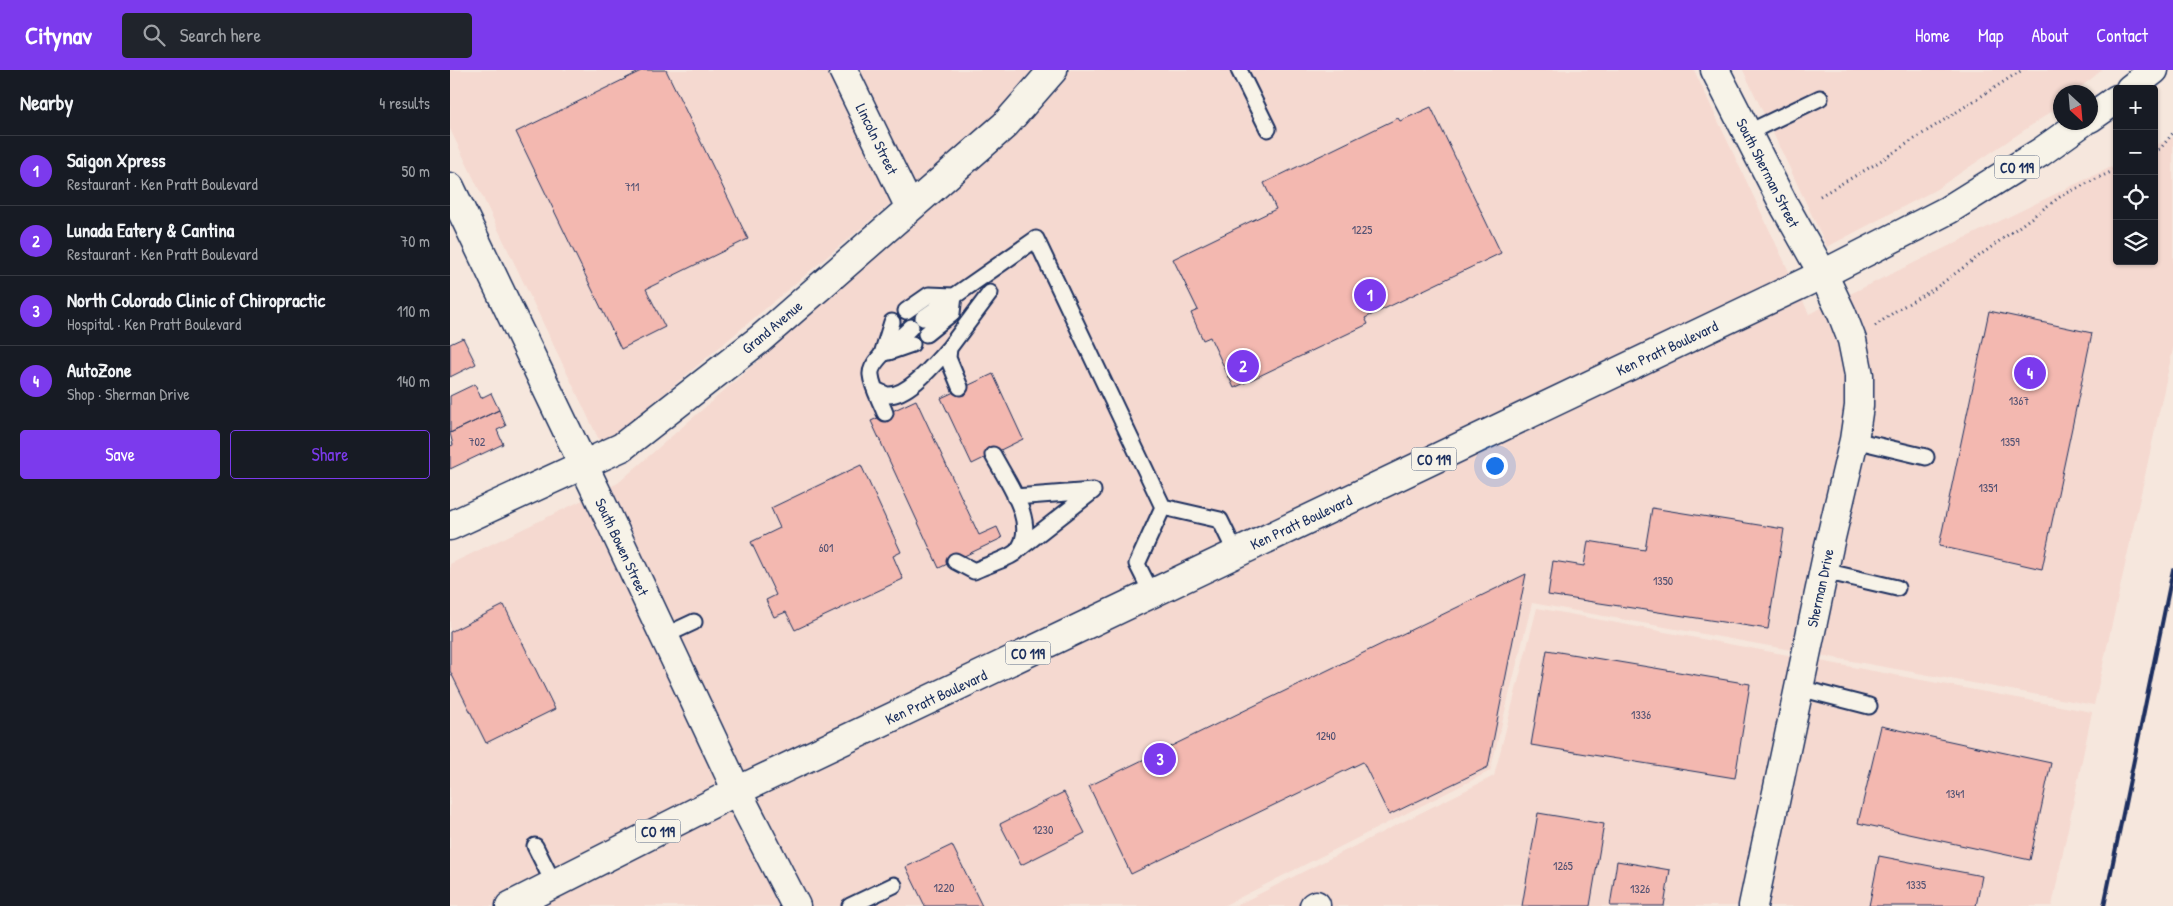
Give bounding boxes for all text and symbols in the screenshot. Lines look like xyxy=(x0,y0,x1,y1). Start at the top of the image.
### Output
search box xyxy=(122,13,472,58)
text: Citynav xyxy=(25,19,92,51)
icon: search xyxy=(140,21,168,49)
text: Search here xyxy=(180,22,261,48)
text: Home xyxy=(1915,23,1950,48)
text: Map xyxy=(1978,23,2003,48)
text: About xyxy=(2031,23,2068,48)
text: Contact xyxy=(2096,23,2148,48)
north arrow xyxy=(2053,85,2098,130)
map controls xyxy=(2113,85,2158,265)
button: + xyxy=(2113,85,2158,130)
text: Nearby xyxy=(20,88,73,117)
text: 4 results xyxy=(379,92,430,114)
street label: Lincoln Street xyxy=(851,100,904,179)
street label: South Sherman Street xyxy=(1731,115,1805,232)
button: − xyxy=(2113,130,2158,175)
text: Saigon Xpress xyxy=(67,147,166,173)
road number: CO 119 xyxy=(1994,155,2040,178)
text: 1 xyxy=(33,160,39,182)
text: 50 m xyxy=(402,160,430,182)
text: Restaurant · Ken Pratt Boulevard xyxy=(67,173,258,195)
button: locate xyxy=(2113,175,2158,220)
house number: 711 xyxy=(625,178,639,195)
text: Lunada Eatery & Cantina xyxy=(67,217,234,243)
button: layers xyxy=(2113,220,2158,265)
house number: 1225 xyxy=(1352,221,1372,238)
text: 2 xyxy=(32,230,40,252)
text: 70 m xyxy=(400,230,430,252)
text: Restaurant · Ken Pratt Boulevard xyxy=(67,243,258,265)
pin: 1 xyxy=(1354,276,1386,314)
text: North Colorado Clinic of Chiropractic xyxy=(67,287,325,313)
street label: Grand Avenue xyxy=(737,295,807,359)
text: 3 xyxy=(32,300,40,322)
text: 110 m xyxy=(397,300,430,322)
text: Hospital · Ken Pratt Boulevard xyxy=(67,313,241,335)
street label: Ken Pratt Boulevard xyxy=(1613,315,1721,381)
pin: 2 xyxy=(1227,347,1259,385)
pin: 4 xyxy=(2014,354,2046,392)
text: AutoZone xyxy=(67,357,132,383)
text: 4 xyxy=(33,370,39,392)
text: 140 m xyxy=(396,370,430,392)
text: Shop · Sherman Drive xyxy=(67,383,190,405)
house number: 1367 xyxy=(2009,392,2029,409)
button: Save xyxy=(20,430,220,479)
button: Share xyxy=(230,430,430,479)
house number: 702 xyxy=(469,433,486,450)
house number: 1359 xyxy=(2000,433,2020,450)
road number: CO 119 xyxy=(1412,448,1456,470)
your location xyxy=(1482,453,1508,479)
house number: 1351 xyxy=(1978,479,1998,496)
street label: Ken Pratt Boulevard xyxy=(1247,489,1355,555)
street label: South Bowen Street xyxy=(590,495,654,600)
house number: 601 xyxy=(819,539,833,556)
street label: Sherman Drive xyxy=(1801,547,1839,629)
house number: 1350 xyxy=(1653,572,1673,589)
road number: CO 119 xyxy=(1006,642,1050,664)
street label: Ken Pratt Boulevard xyxy=(882,664,990,730)
house number: 1336 xyxy=(1631,706,1651,723)
house number: 1240 xyxy=(1316,727,1336,744)
pin: 3 xyxy=(1144,740,1176,778)
house number: 1341 xyxy=(1946,785,1964,802)
road number: CO 119 xyxy=(636,819,680,842)
house number: 1230 xyxy=(1033,821,1053,838)
house number: 1265 xyxy=(1553,857,1573,874)
house number: 1335 xyxy=(1906,876,1926,893)
house number: 1220 xyxy=(934,879,954,896)
house number: 1326 xyxy=(1630,880,1650,897)

